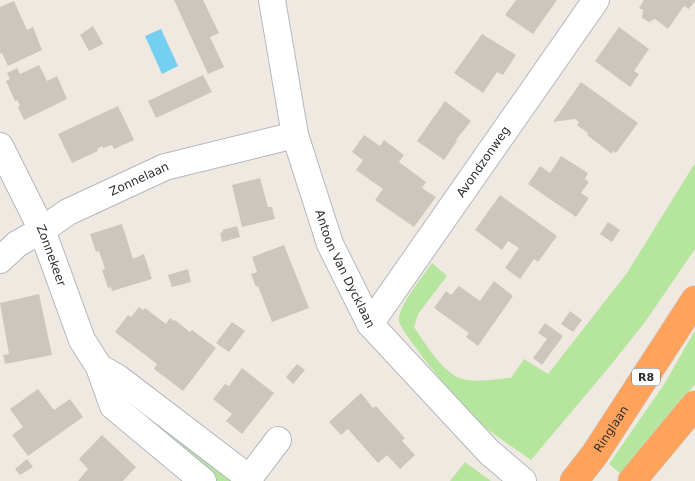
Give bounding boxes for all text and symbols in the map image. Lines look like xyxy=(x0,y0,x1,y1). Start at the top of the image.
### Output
street label: Avondzonweg xyxy=(454,123,513,200)
street label: Zonnelaan xyxy=(107,159,171,199)
street label: Antoon Van Dycklaan xyxy=(312,208,378,330)
street label: Zonnekeer xyxy=(33,222,69,288)
road number: R8 xyxy=(632,368,660,386)
street label: Ringlaan xyxy=(591,403,631,455)

